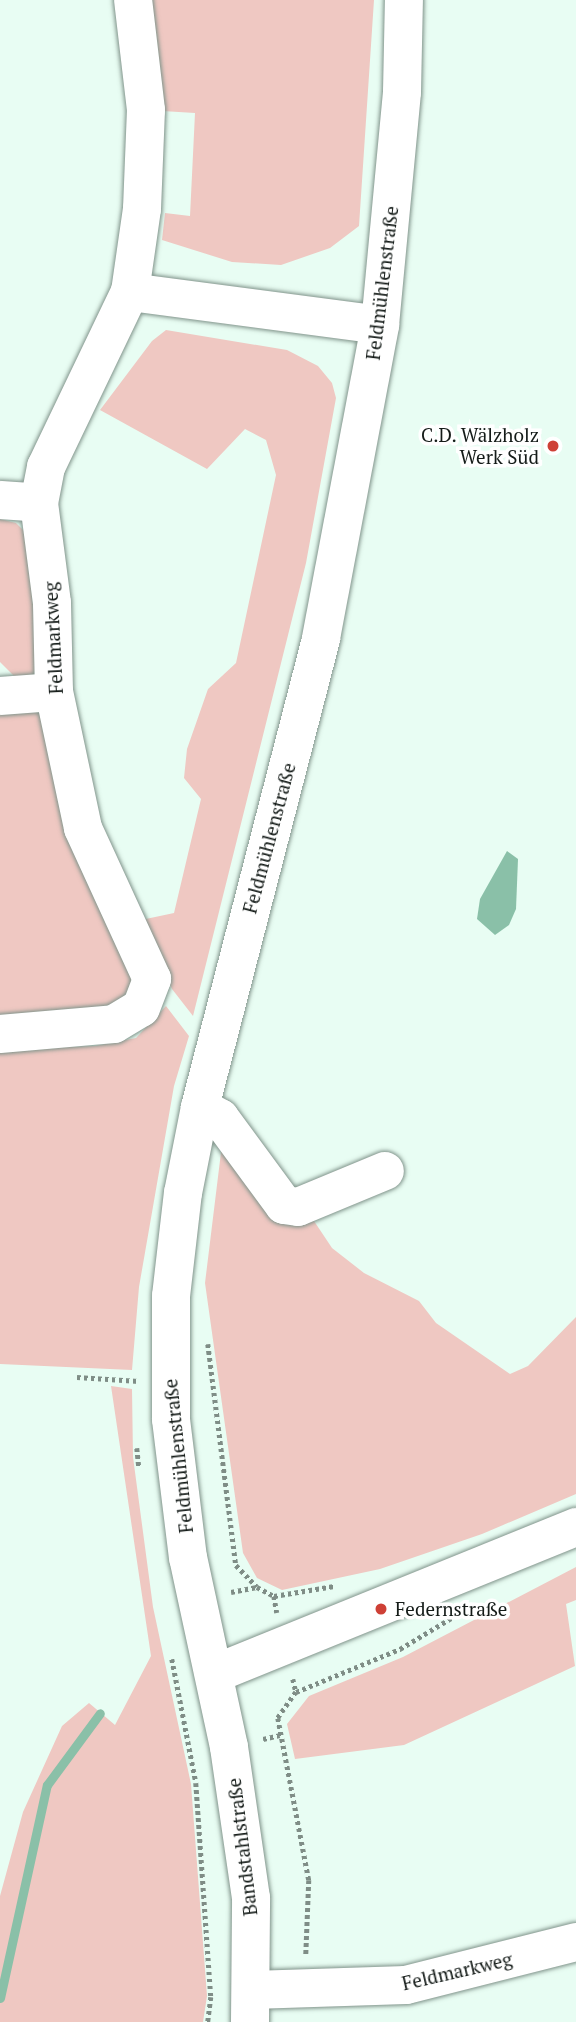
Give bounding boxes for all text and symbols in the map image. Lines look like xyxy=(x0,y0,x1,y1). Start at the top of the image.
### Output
street label: Feldmühlenstraße xyxy=(361,205,403,361)
place label: C.D. Wälzholz Werk Süd xyxy=(420,424,539,468)
marker: C.D. Wälzholz Werk Süd xyxy=(545,438,561,454)
street label: Feldmarkweg xyxy=(39,581,67,695)
street label: Feldmühlenstraße xyxy=(238,760,300,916)
street label: Feldmühlenstraße xyxy=(159,1378,197,1534)
place label: Federnstraße xyxy=(395,1598,507,1620)
marker: Federnstraße xyxy=(373,1601,389,1617)
street label: Bandstahlstraße xyxy=(222,1777,262,1917)
street label: Feldmarkweg xyxy=(400,1947,514,1995)

